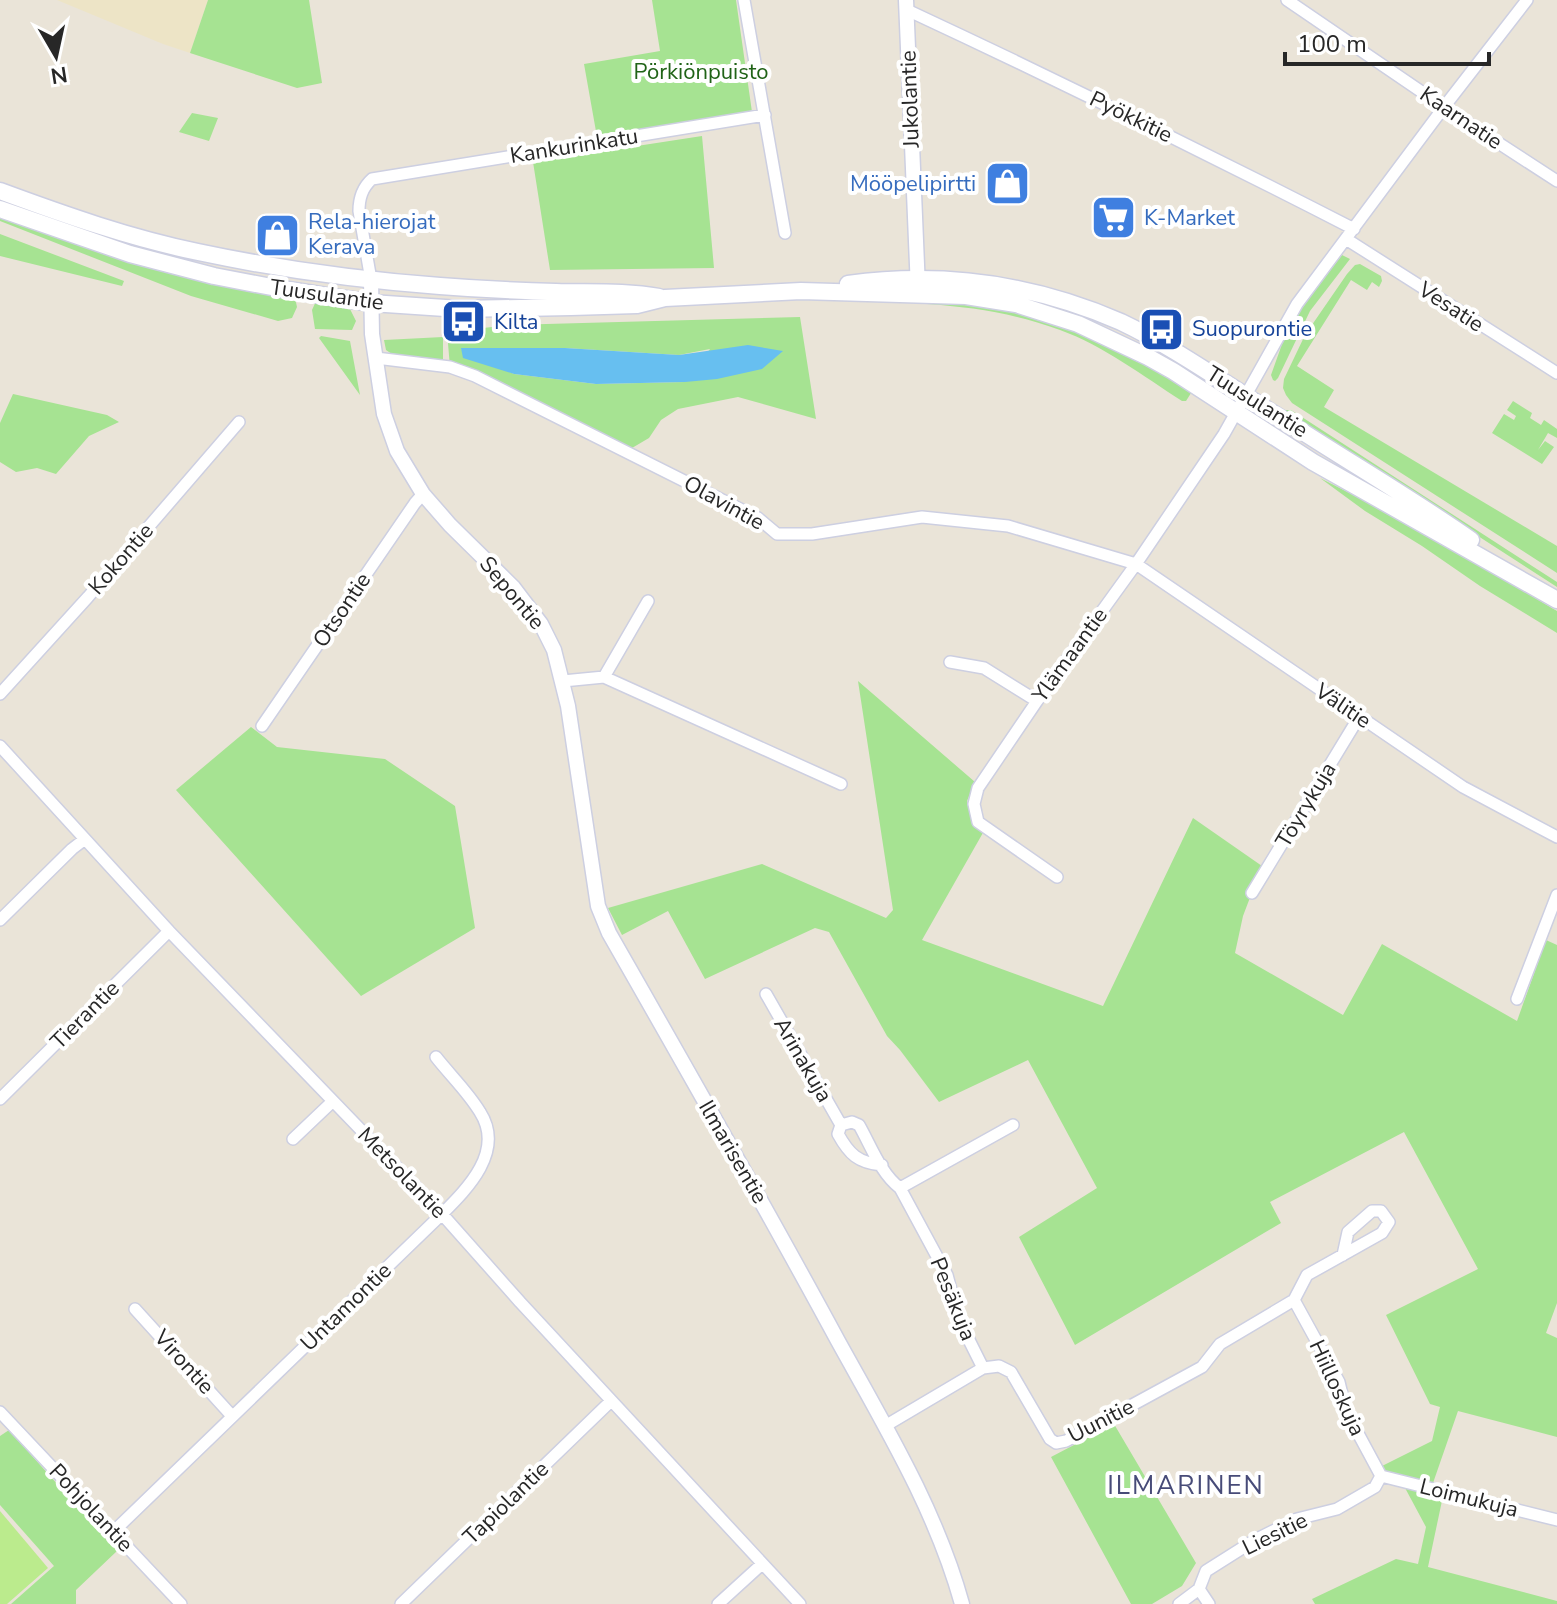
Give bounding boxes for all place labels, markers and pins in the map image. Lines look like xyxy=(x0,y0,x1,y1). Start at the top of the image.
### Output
shop icon: Mööpelipirtti xyxy=(983,160,1031,208)
place label: Mööpelipirtti xyxy=(850,169,976,199)
supermarket icon: K-Market xyxy=(1089,194,1137,242)
place label: K-Market xyxy=(1144,203,1235,233)
place label: Rela-hierojat Kerava xyxy=(308,207,436,262)
shop icon: Rela-hierojat Kerava xyxy=(253,211,301,259)
bus stop icon: Kilta xyxy=(439,298,487,346)
bus stop icon: Suopurontie xyxy=(1137,305,1185,353)
place label: Kilta xyxy=(494,307,539,337)
place label: Suopurontie xyxy=(1192,314,1312,344)

